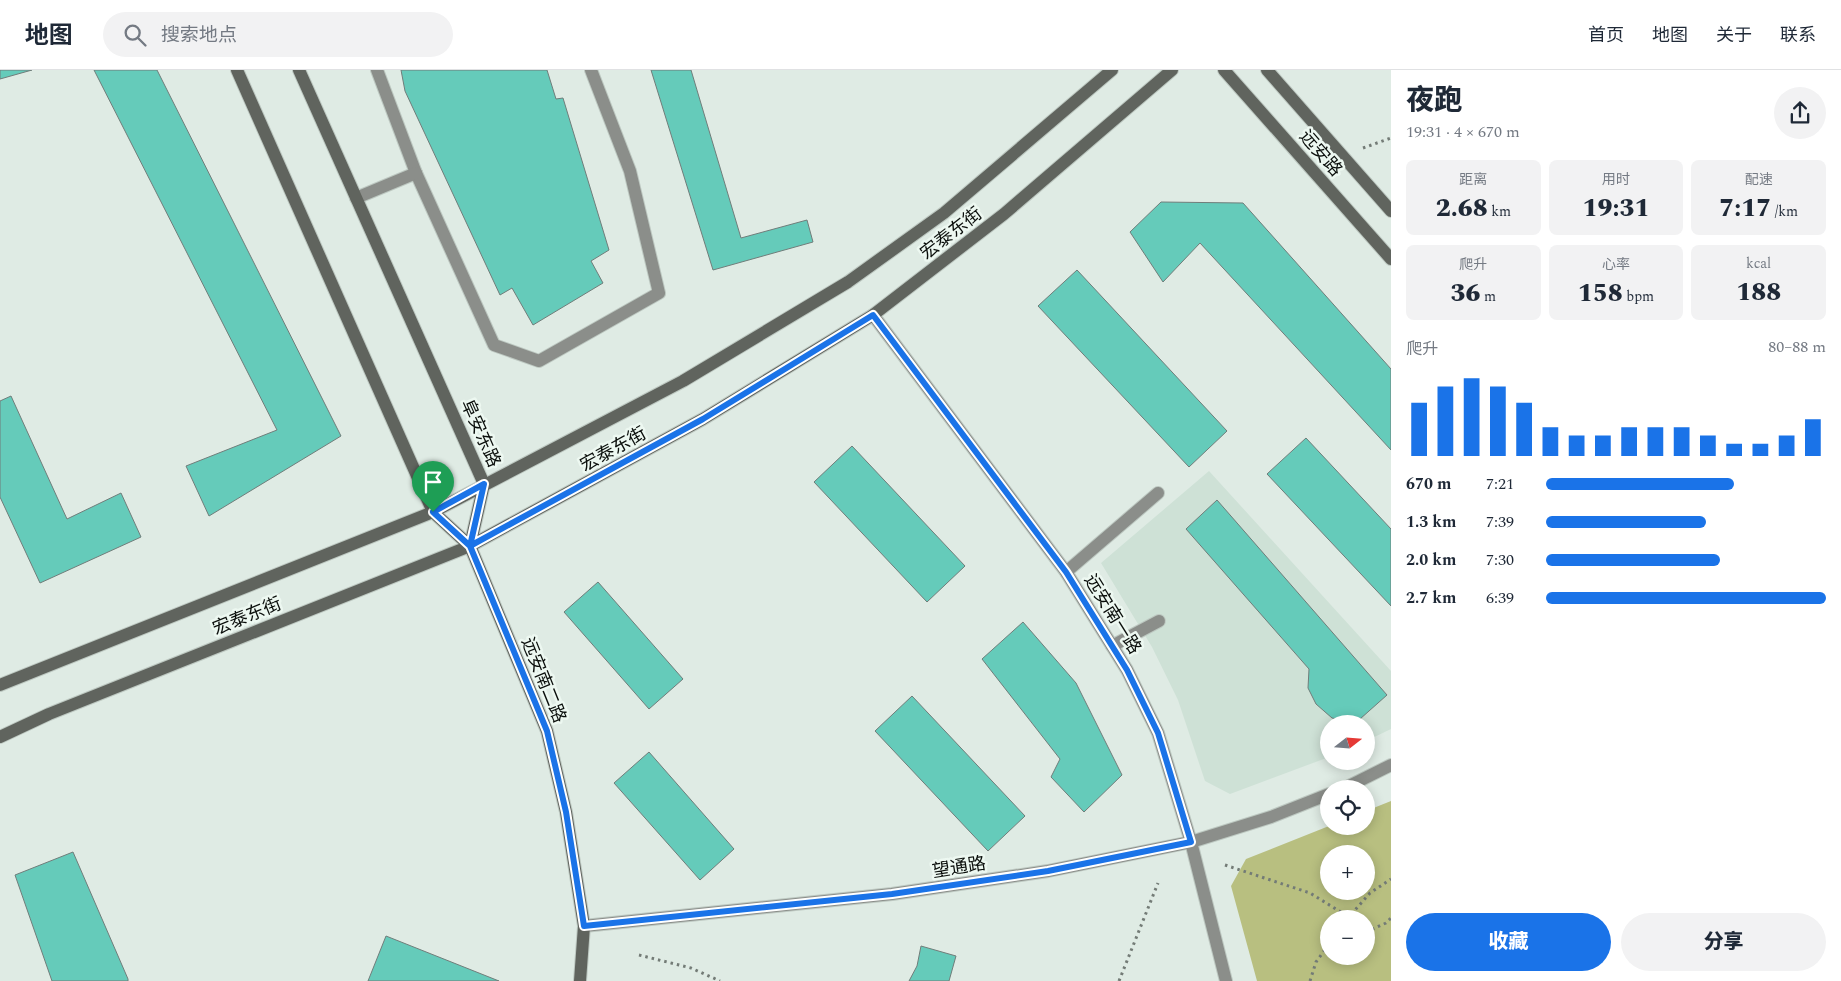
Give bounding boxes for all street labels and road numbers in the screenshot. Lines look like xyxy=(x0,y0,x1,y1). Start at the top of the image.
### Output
street label: 远安路 xyxy=(1293,124,1349,183)
street label: 宏泰东街 xyxy=(915,201,988,266)
street label: 阜安东路 xyxy=(454,395,508,472)
street label: 宏泰东街 xyxy=(575,420,651,479)
street label: 远安南一路 xyxy=(1077,569,1148,660)
street label: 宏泰东街 xyxy=(209,590,286,642)
street label: 远安南二路 xyxy=(514,633,573,727)
street label: 望通路 xyxy=(930,850,988,885)

